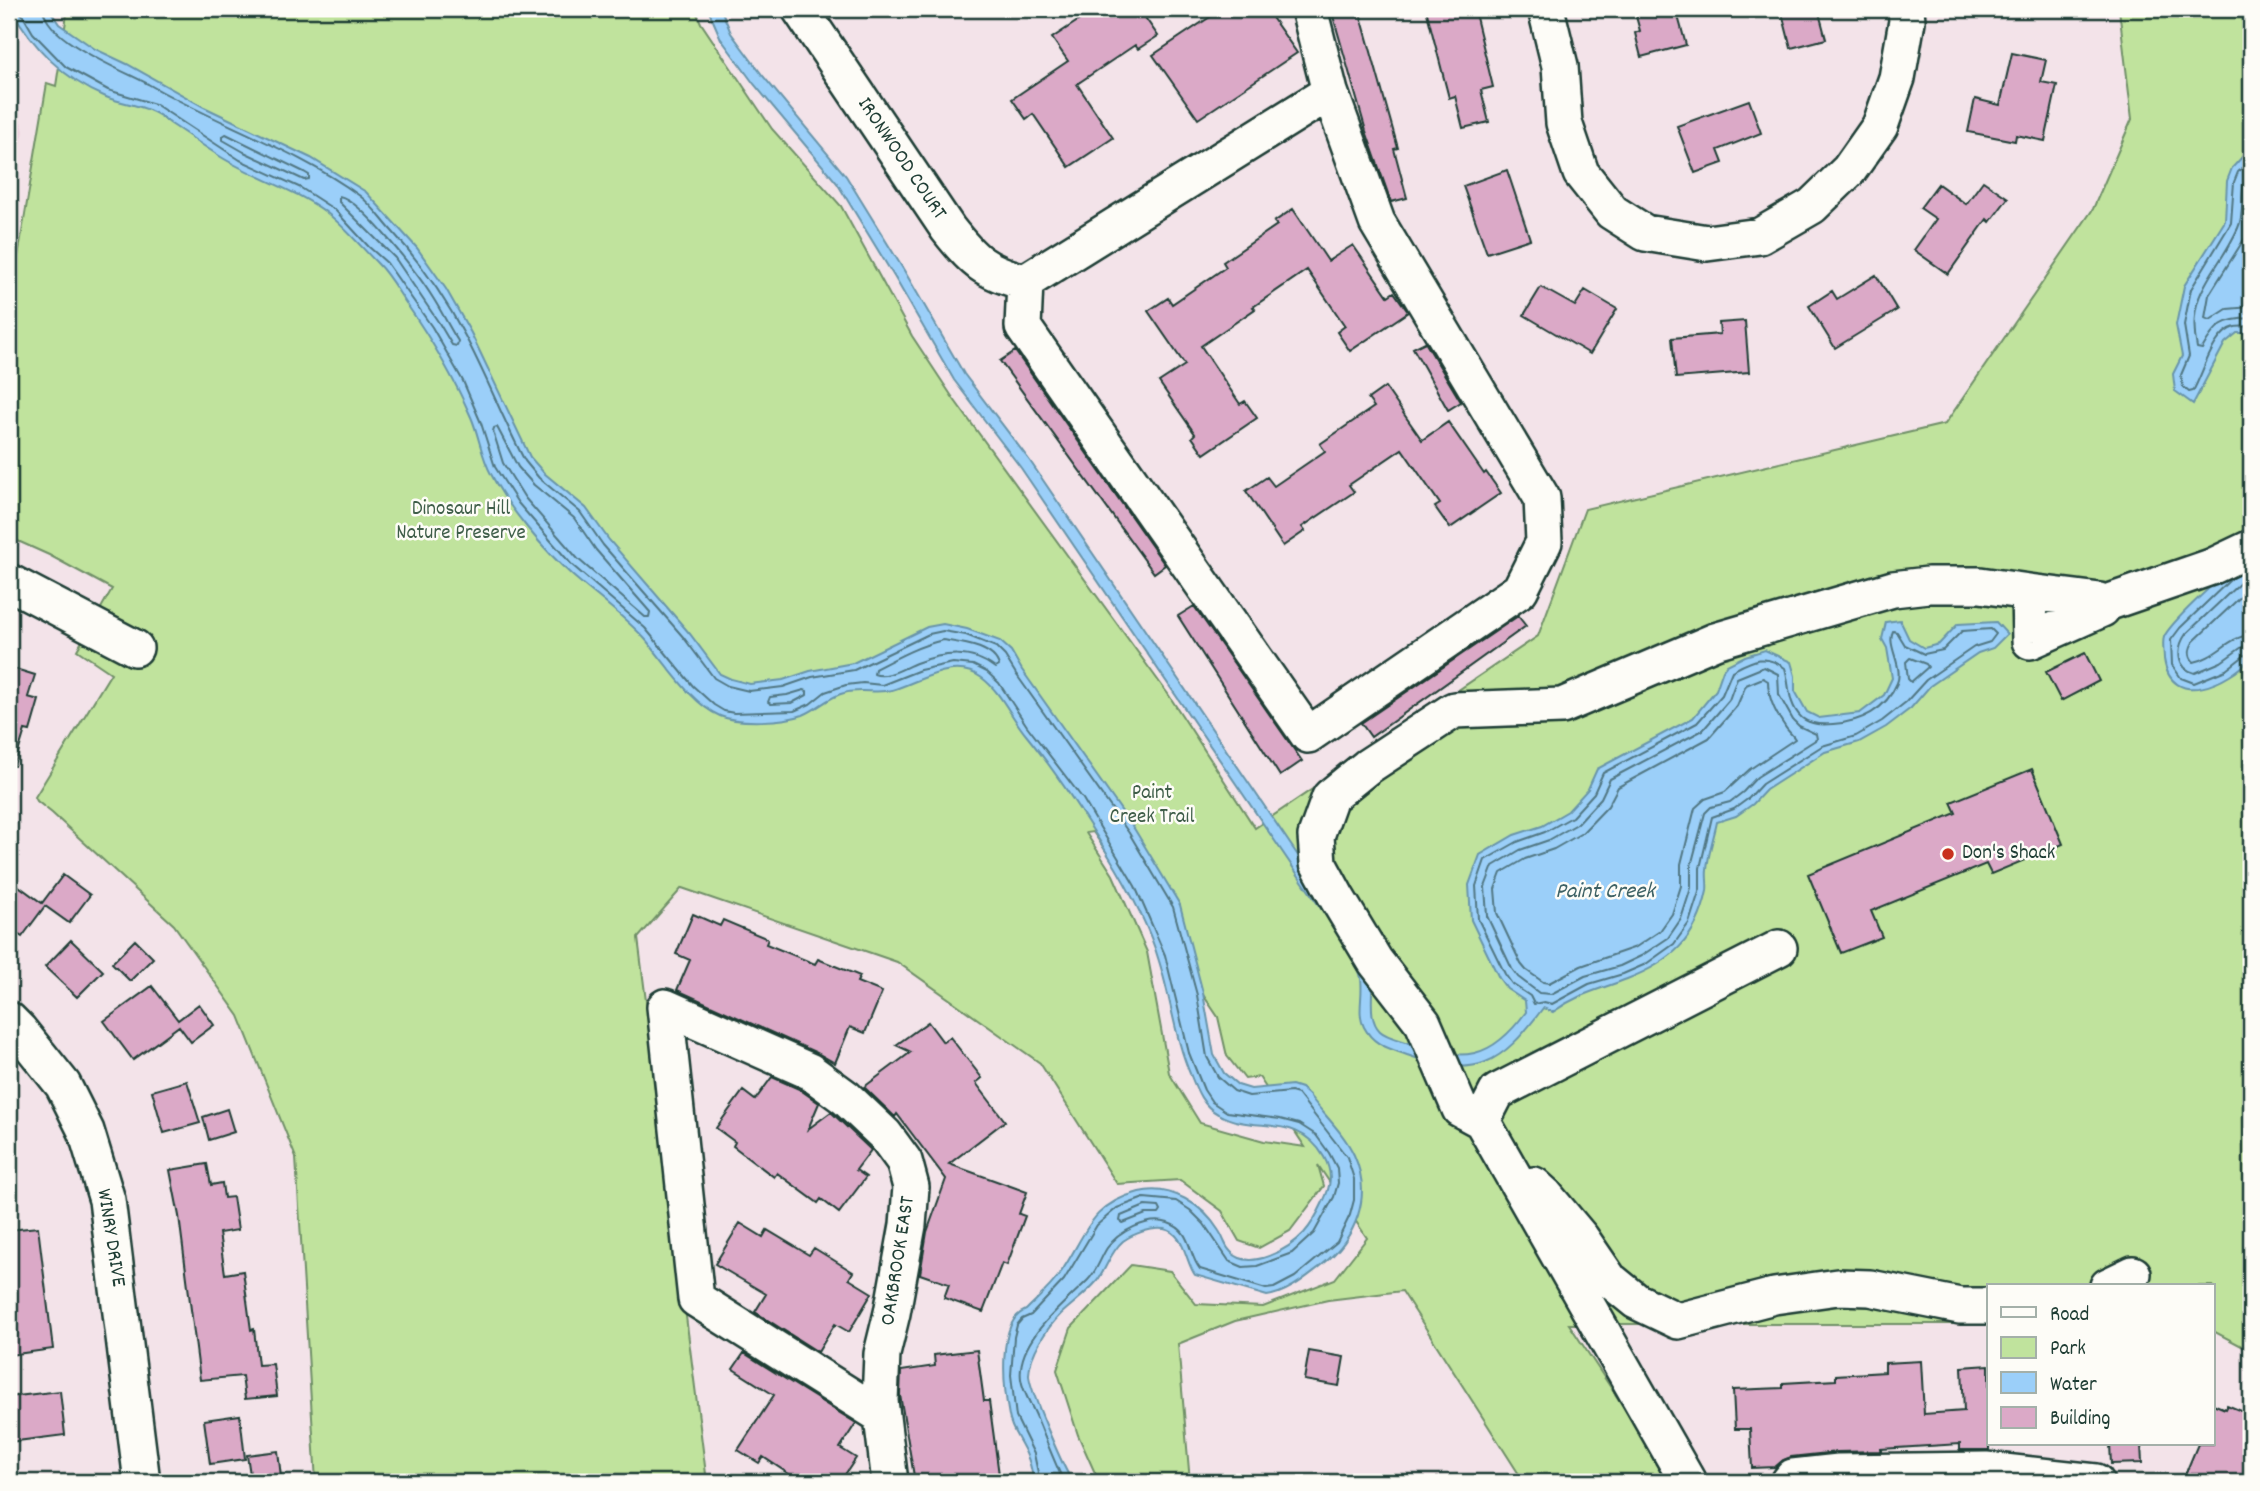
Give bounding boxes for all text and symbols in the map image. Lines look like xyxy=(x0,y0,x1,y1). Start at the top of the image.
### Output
street label: IRONWOOD COURT xyxy=(849,92,954,227)
park label: Dinosaur Hill Nature Preserve xyxy=(396,495,526,549)
park label: Paint Creek Trail xyxy=(1110,779,1194,833)
place label: Don's Shack xyxy=(1962,839,2055,869)
marker: Don's Shack xyxy=(1940,846,1956,862)
water label: Paint Creek xyxy=(1555,876,1657,909)
street label: WINRY DRIVE xyxy=(87,1187,133,1290)
street label: OAKBROOK EAST xyxy=(874,1194,924,1328)
legend xyxy=(1987,1284,2214,1446)
text: Road xyxy=(2050,1301,2089,1331)
text: Park xyxy=(2050,1335,2086,1365)
text: Water xyxy=(2050,1371,2097,1401)
text: Building xyxy=(2050,1405,2110,1435)

